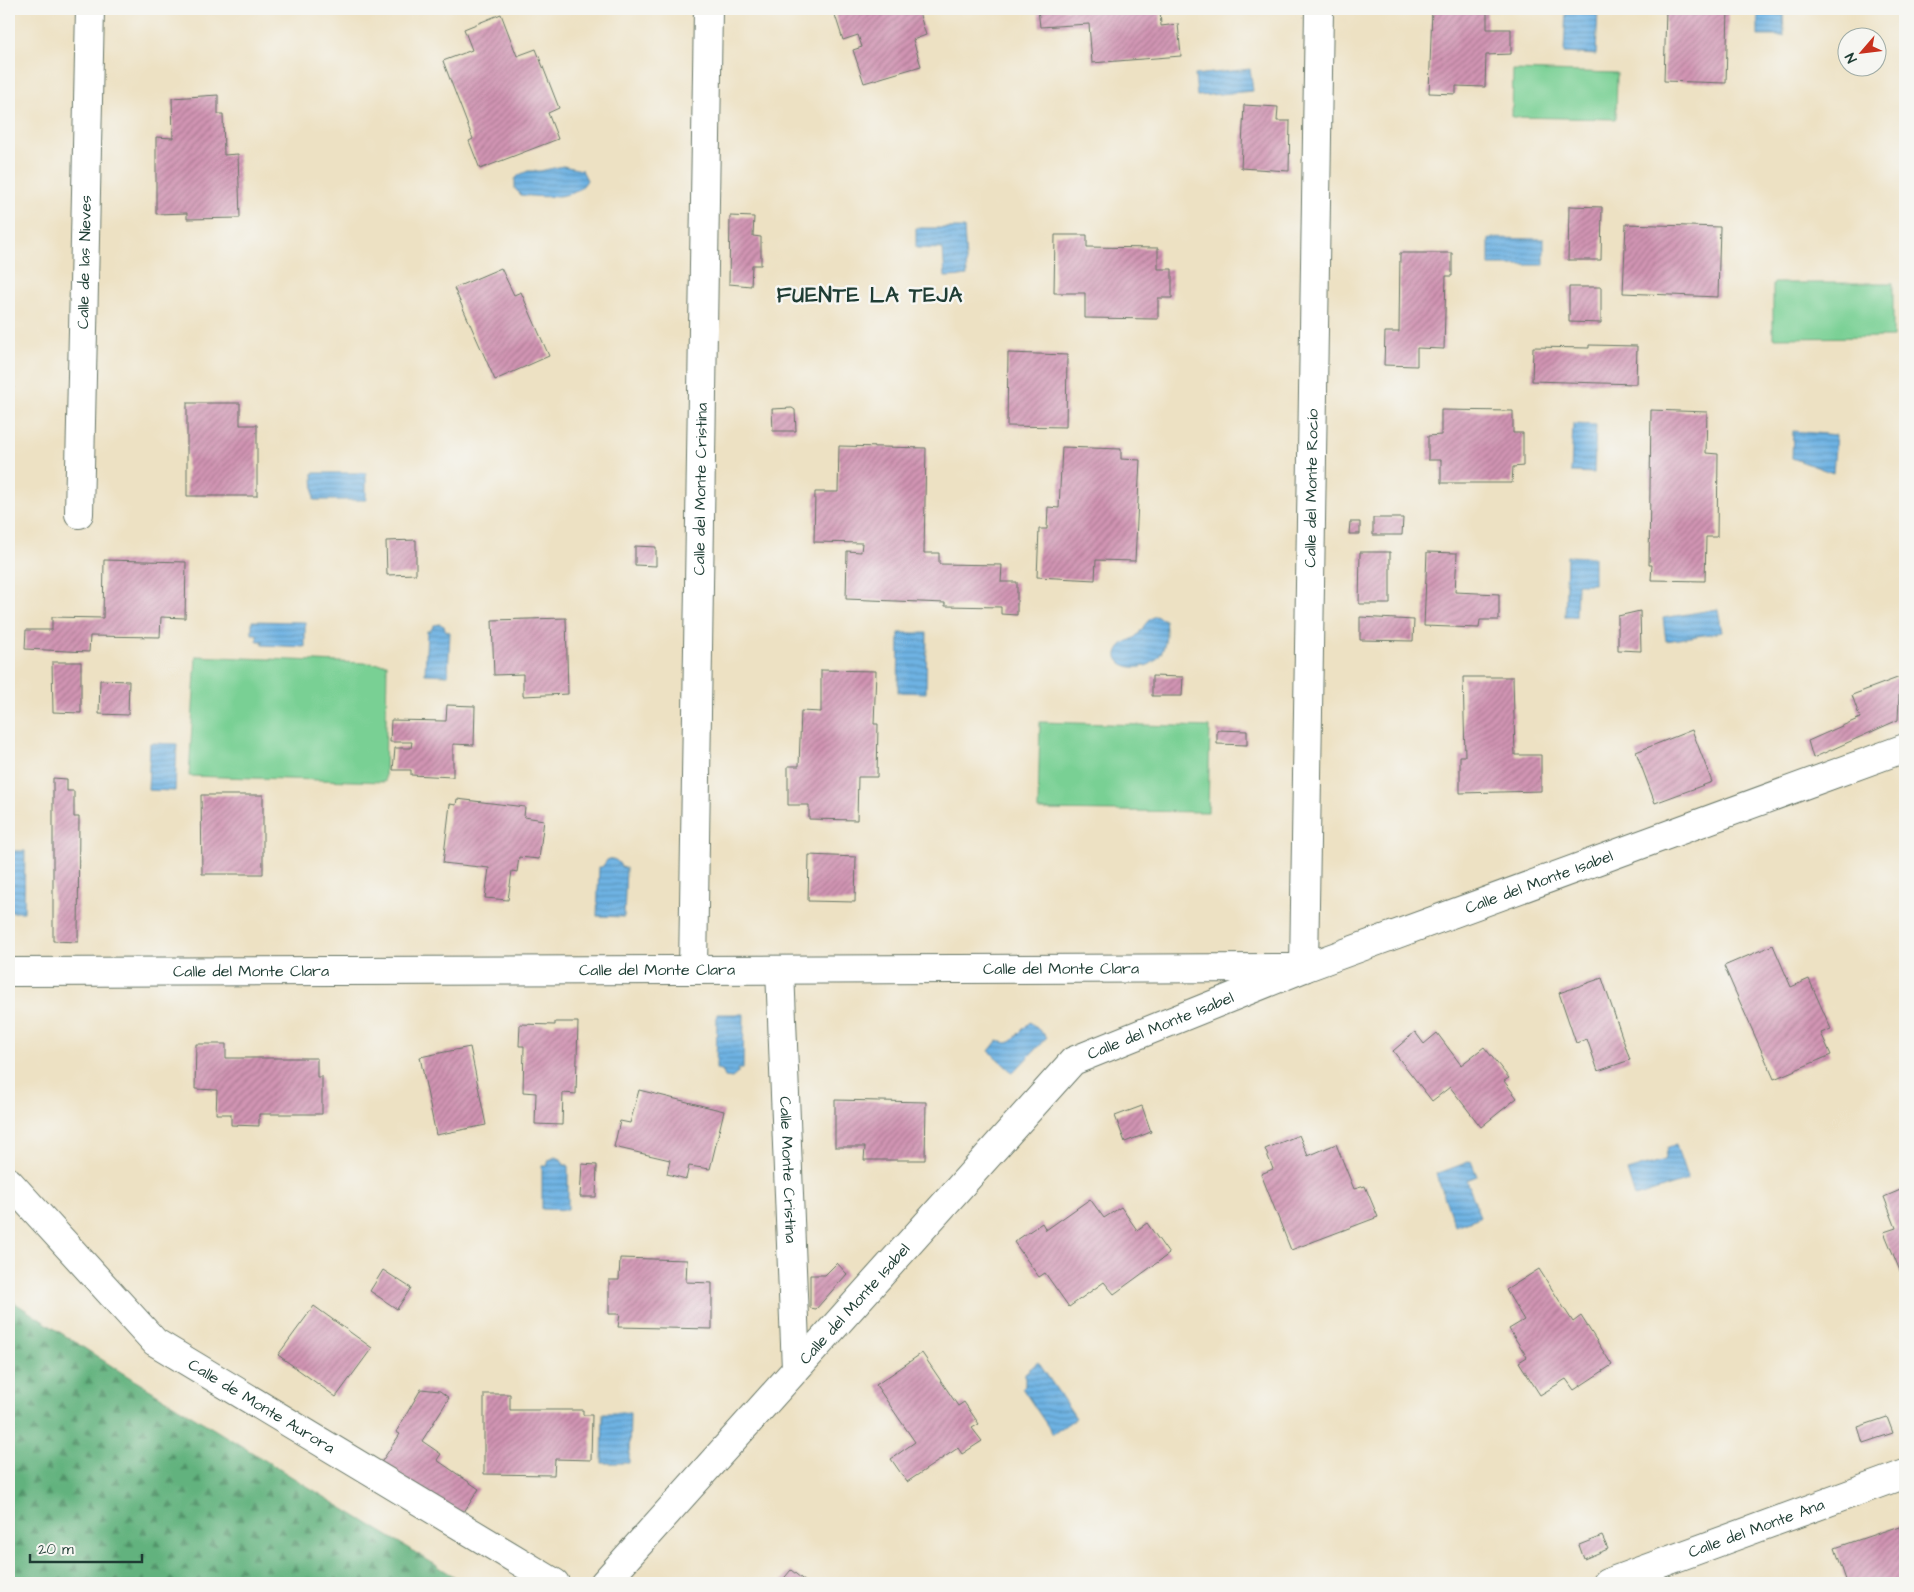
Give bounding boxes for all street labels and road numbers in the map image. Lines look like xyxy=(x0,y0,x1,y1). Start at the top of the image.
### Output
street label: Calle de las Nieves xyxy=(72,195,97,329)
street label: Calle del Monte Cristina xyxy=(688,403,713,576)
street label: Calle del Monte Rocío xyxy=(1299,408,1324,568)
street label: Calle del Monte Isabel xyxy=(1462,845,1616,919)
street label: Calle del Monte Clara xyxy=(983,958,1139,980)
street label: Calle del Monte Clara xyxy=(579,959,735,981)
street label: Calle del Monte Clara xyxy=(173,960,329,982)
street label: Calle del Monte Isabel xyxy=(1084,986,1237,1065)
street label: Calle Monte Cristina xyxy=(774,1096,802,1244)
street label: Calle del Monte Isabel xyxy=(794,1239,915,1369)
street label: Calle de Monte Aurora xyxy=(184,1353,339,1459)
street label: Calle del Monte Ana xyxy=(1685,1493,1827,1563)

